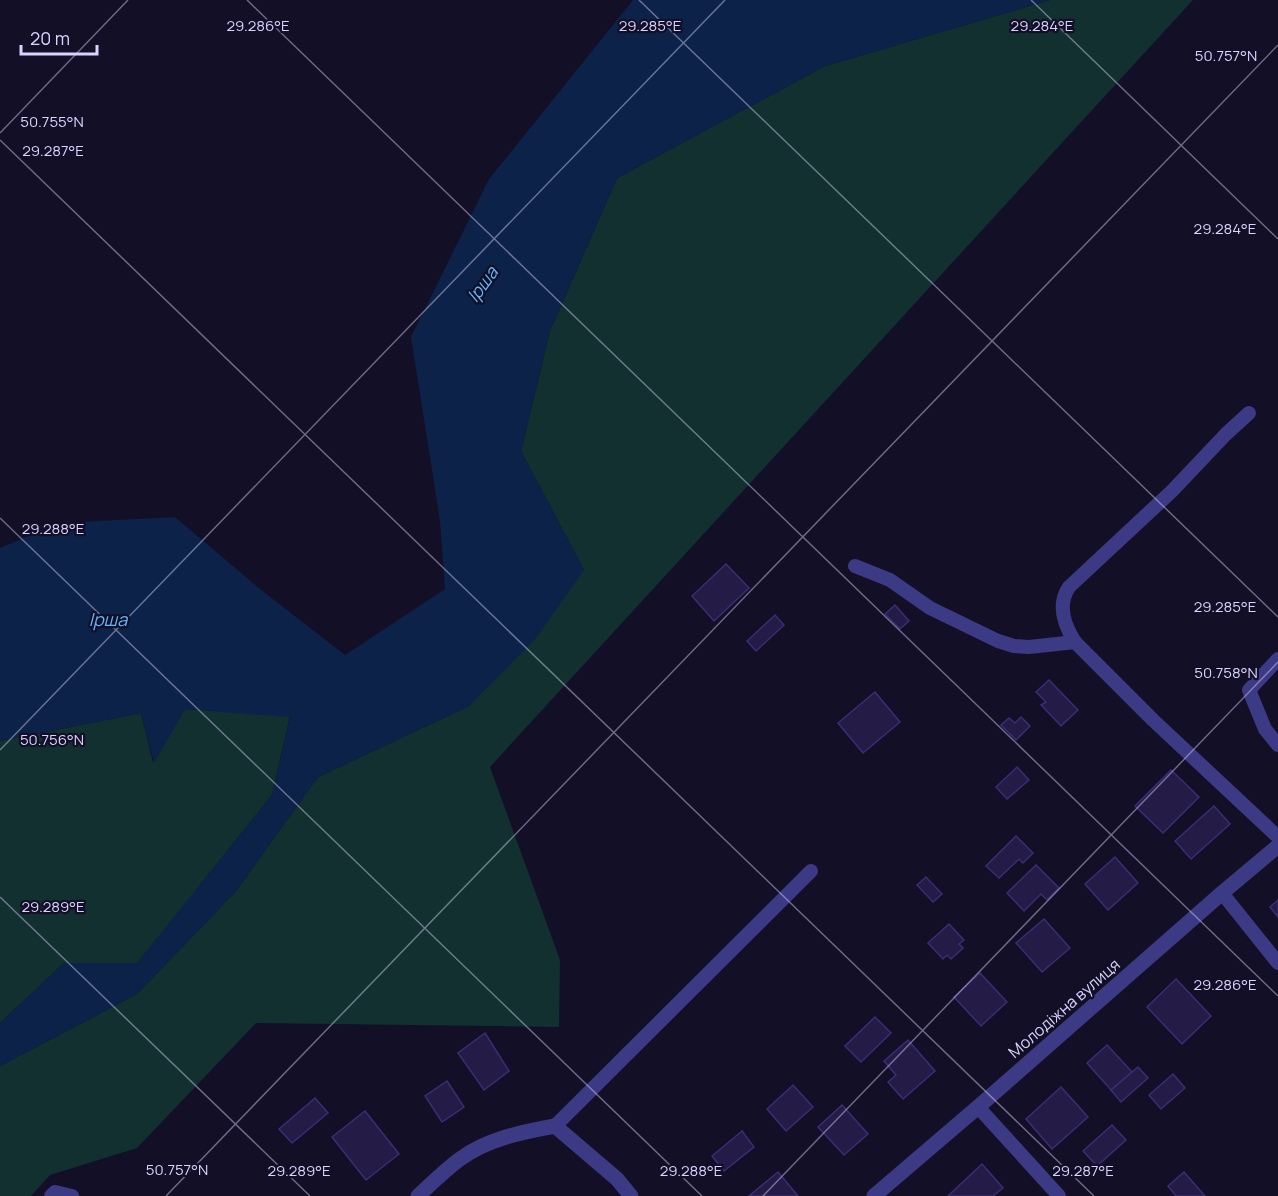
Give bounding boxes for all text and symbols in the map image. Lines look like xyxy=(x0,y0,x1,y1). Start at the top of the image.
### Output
text: 29.286°E xyxy=(226,15,290,36)
text: 29.285°E xyxy=(619,15,681,36)
text: 29.284°E xyxy=(1011,15,1073,36)
scale bar xyxy=(21,18,98,56)
text: 20 m xyxy=(30,26,70,50)
text: 50.757°N xyxy=(1195,45,1257,66)
text: 50.755°N xyxy=(20,111,84,132)
text: 29.287°E xyxy=(22,140,84,161)
text: 29.284°E xyxy=(1194,218,1256,239)
water label: Ірша xyxy=(461,261,504,307)
text: 29.288°E xyxy=(22,518,84,539)
text: 29.285°E xyxy=(1194,596,1256,617)
water label: Ірша xyxy=(89,607,128,631)
text: 50.758°N xyxy=(1194,662,1258,683)
text: 50.756°N xyxy=(20,729,84,750)
text: 29.289°E xyxy=(21,896,85,917)
street label: Молодіжна вулиця xyxy=(1003,953,1125,1063)
text: 29.286°E xyxy=(1193,974,1257,995)
text: 50.757°N xyxy=(146,1159,208,1180)
text: 29.289°E xyxy=(267,1160,331,1181)
text: 29.288°E xyxy=(660,1160,722,1181)
text: 29.287°E xyxy=(1052,1160,1114,1181)

